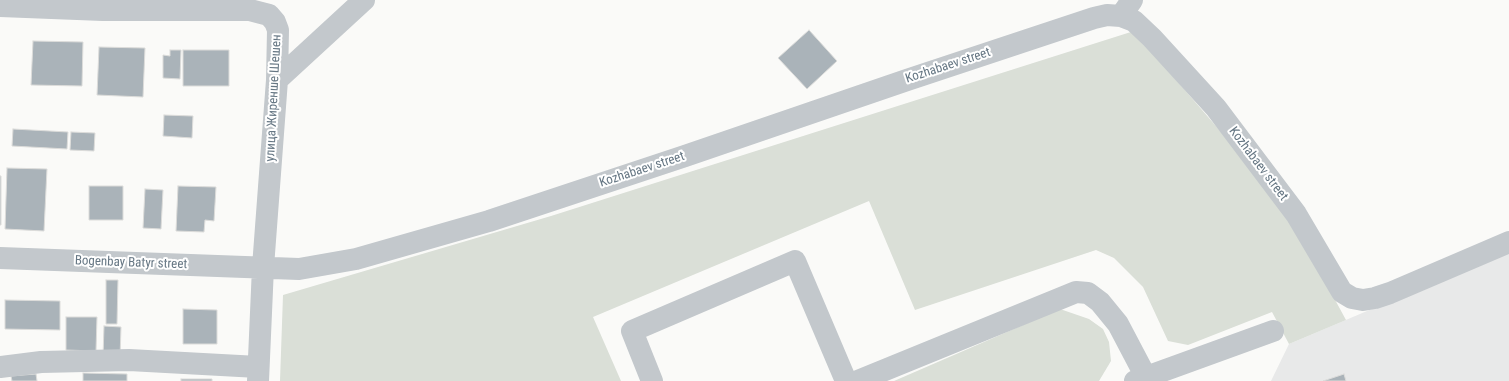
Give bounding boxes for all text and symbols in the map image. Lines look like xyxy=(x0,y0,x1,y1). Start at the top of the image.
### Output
street label: улица Жиренше Шешен xyxy=(263,34,285,162)
street label: Kozhabaev street xyxy=(904,45,992,87)
street label: Kozhabaev street xyxy=(1225,124,1291,204)
street label: Kozhabaev street xyxy=(598,149,686,191)
street label: Bogenbay Batyr street xyxy=(74,253,188,273)

